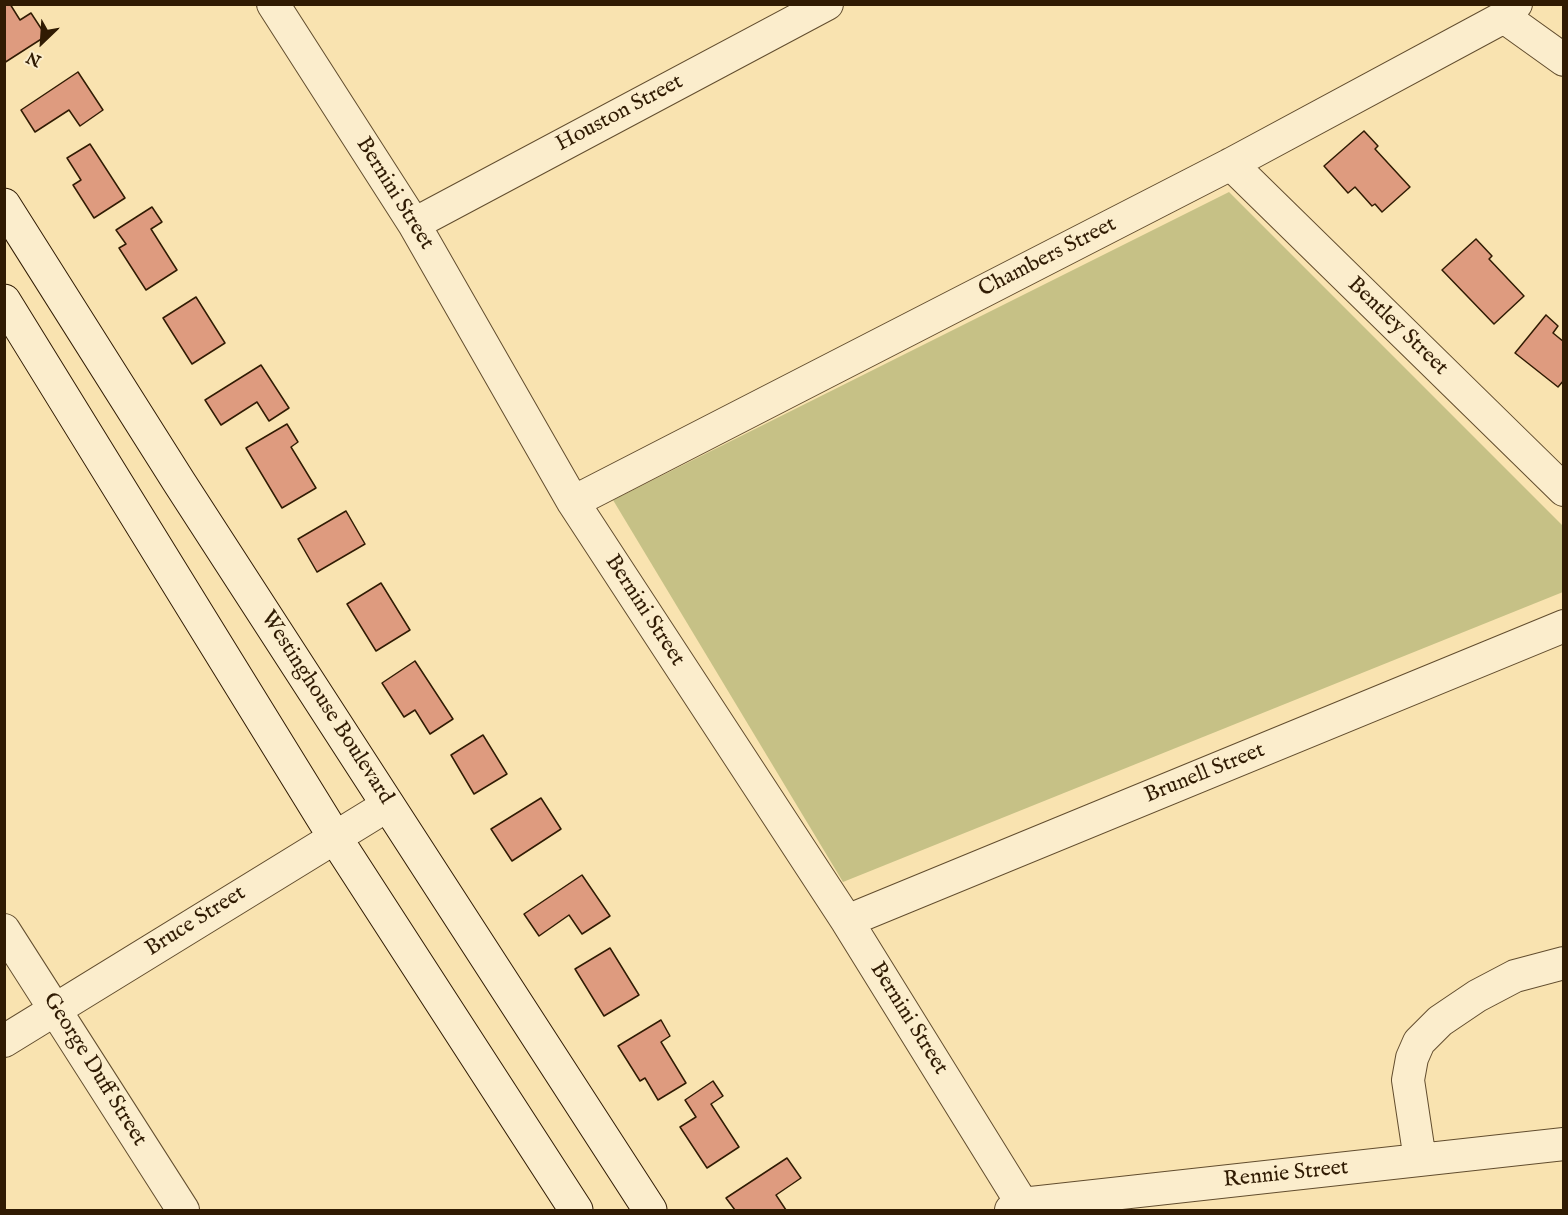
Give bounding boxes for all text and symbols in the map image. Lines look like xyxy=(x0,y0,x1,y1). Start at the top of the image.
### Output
north arrow xyxy=(12,12,72,72)
text: N xyxy=(24,46,45,70)
street label: Houston Street xyxy=(552,70,688,158)
street label: Bernini Street xyxy=(349,133,439,255)
street label: Chambers Street xyxy=(975,212,1121,304)
street label: Bentley Street xyxy=(1341,272,1453,382)
street label: Bernini Street xyxy=(598,550,690,672)
street label: Westinghouse Boulevard xyxy=(254,606,398,810)
street label: Brunell Street xyxy=(1141,738,1269,810)
street label: Bruce Street xyxy=(141,881,251,963)
street label: Bernini Street xyxy=(863,958,953,1080)
street label: George Duff Street xyxy=(36,988,152,1152)
street label: Rennie Street xyxy=(1222,1155,1350,1195)

